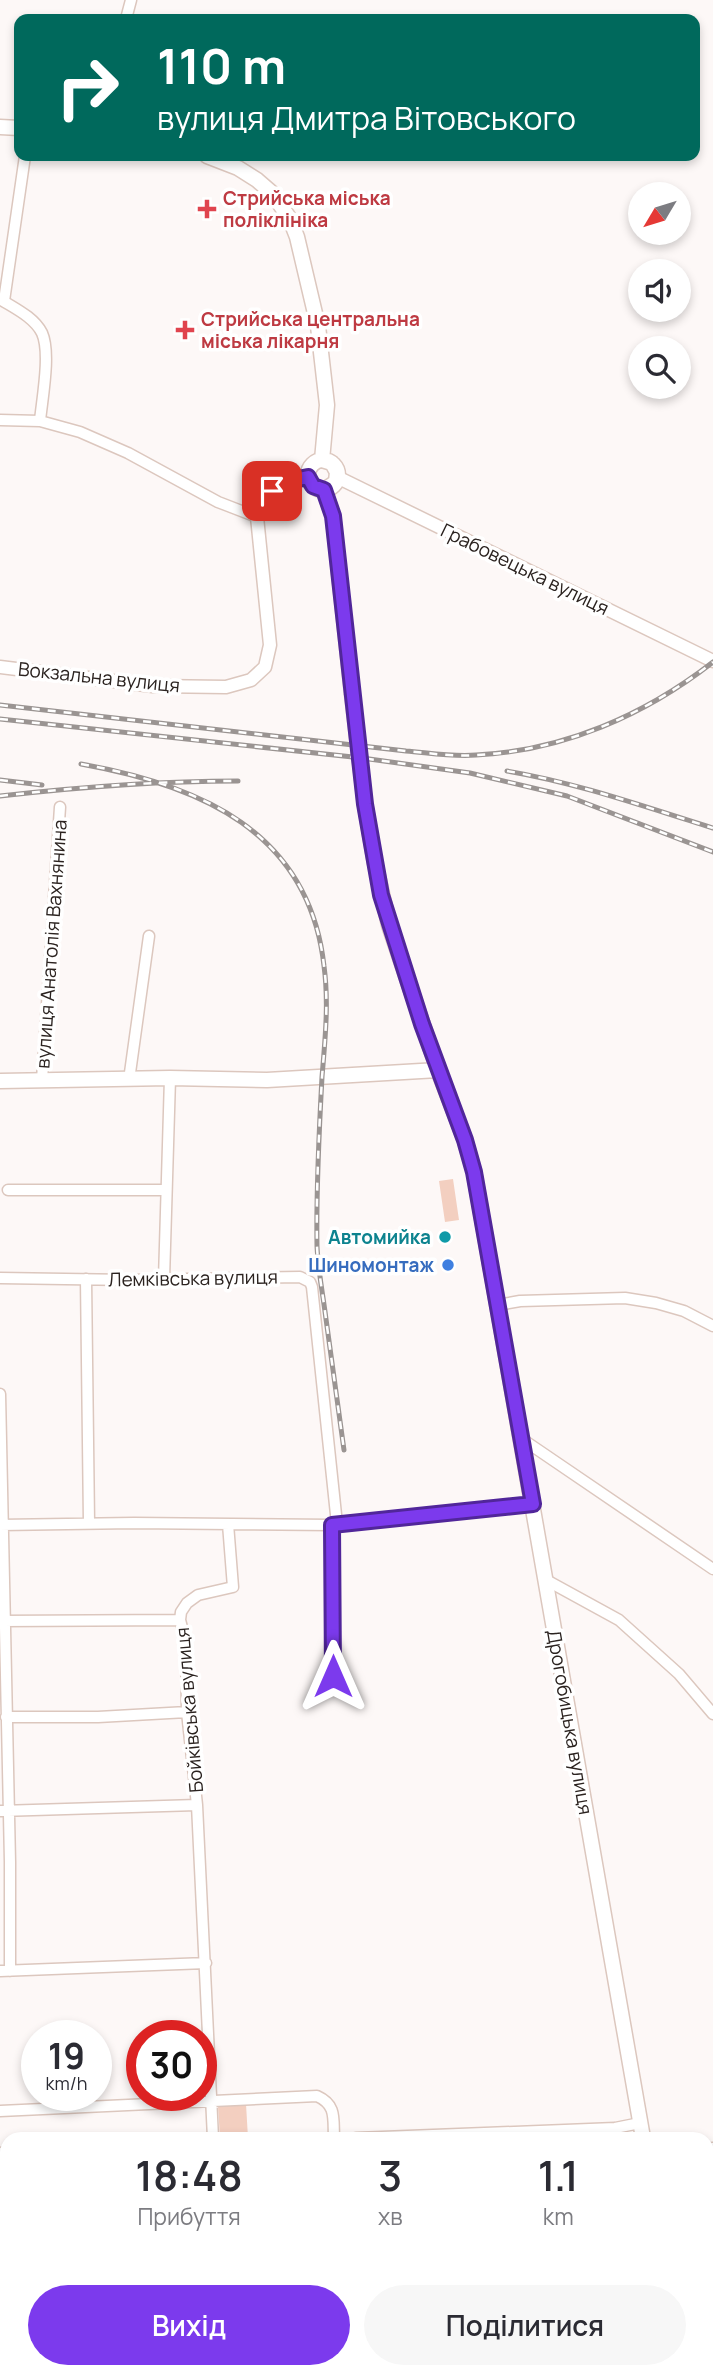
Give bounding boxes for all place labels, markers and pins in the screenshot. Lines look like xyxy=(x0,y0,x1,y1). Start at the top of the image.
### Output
place label: Стрийська міська поліклініка xyxy=(223,185,391,233)
marker: Стрийська міська поліклініка xyxy=(197,199,217,219)
place label: Стрийська центральна міська лікарня xyxy=(201,306,420,354)
marker: Стрийська центральна міська лікарня xyxy=(175,320,195,340)
pin xyxy=(242,461,302,521)
place label: Автомийка xyxy=(328,1224,431,1250)
marker: Автомийка xyxy=(437,1229,453,1245)
place label: Шиномонтаж xyxy=(308,1252,434,1278)
marker: Шиномонтаж xyxy=(440,1257,456,1273)

